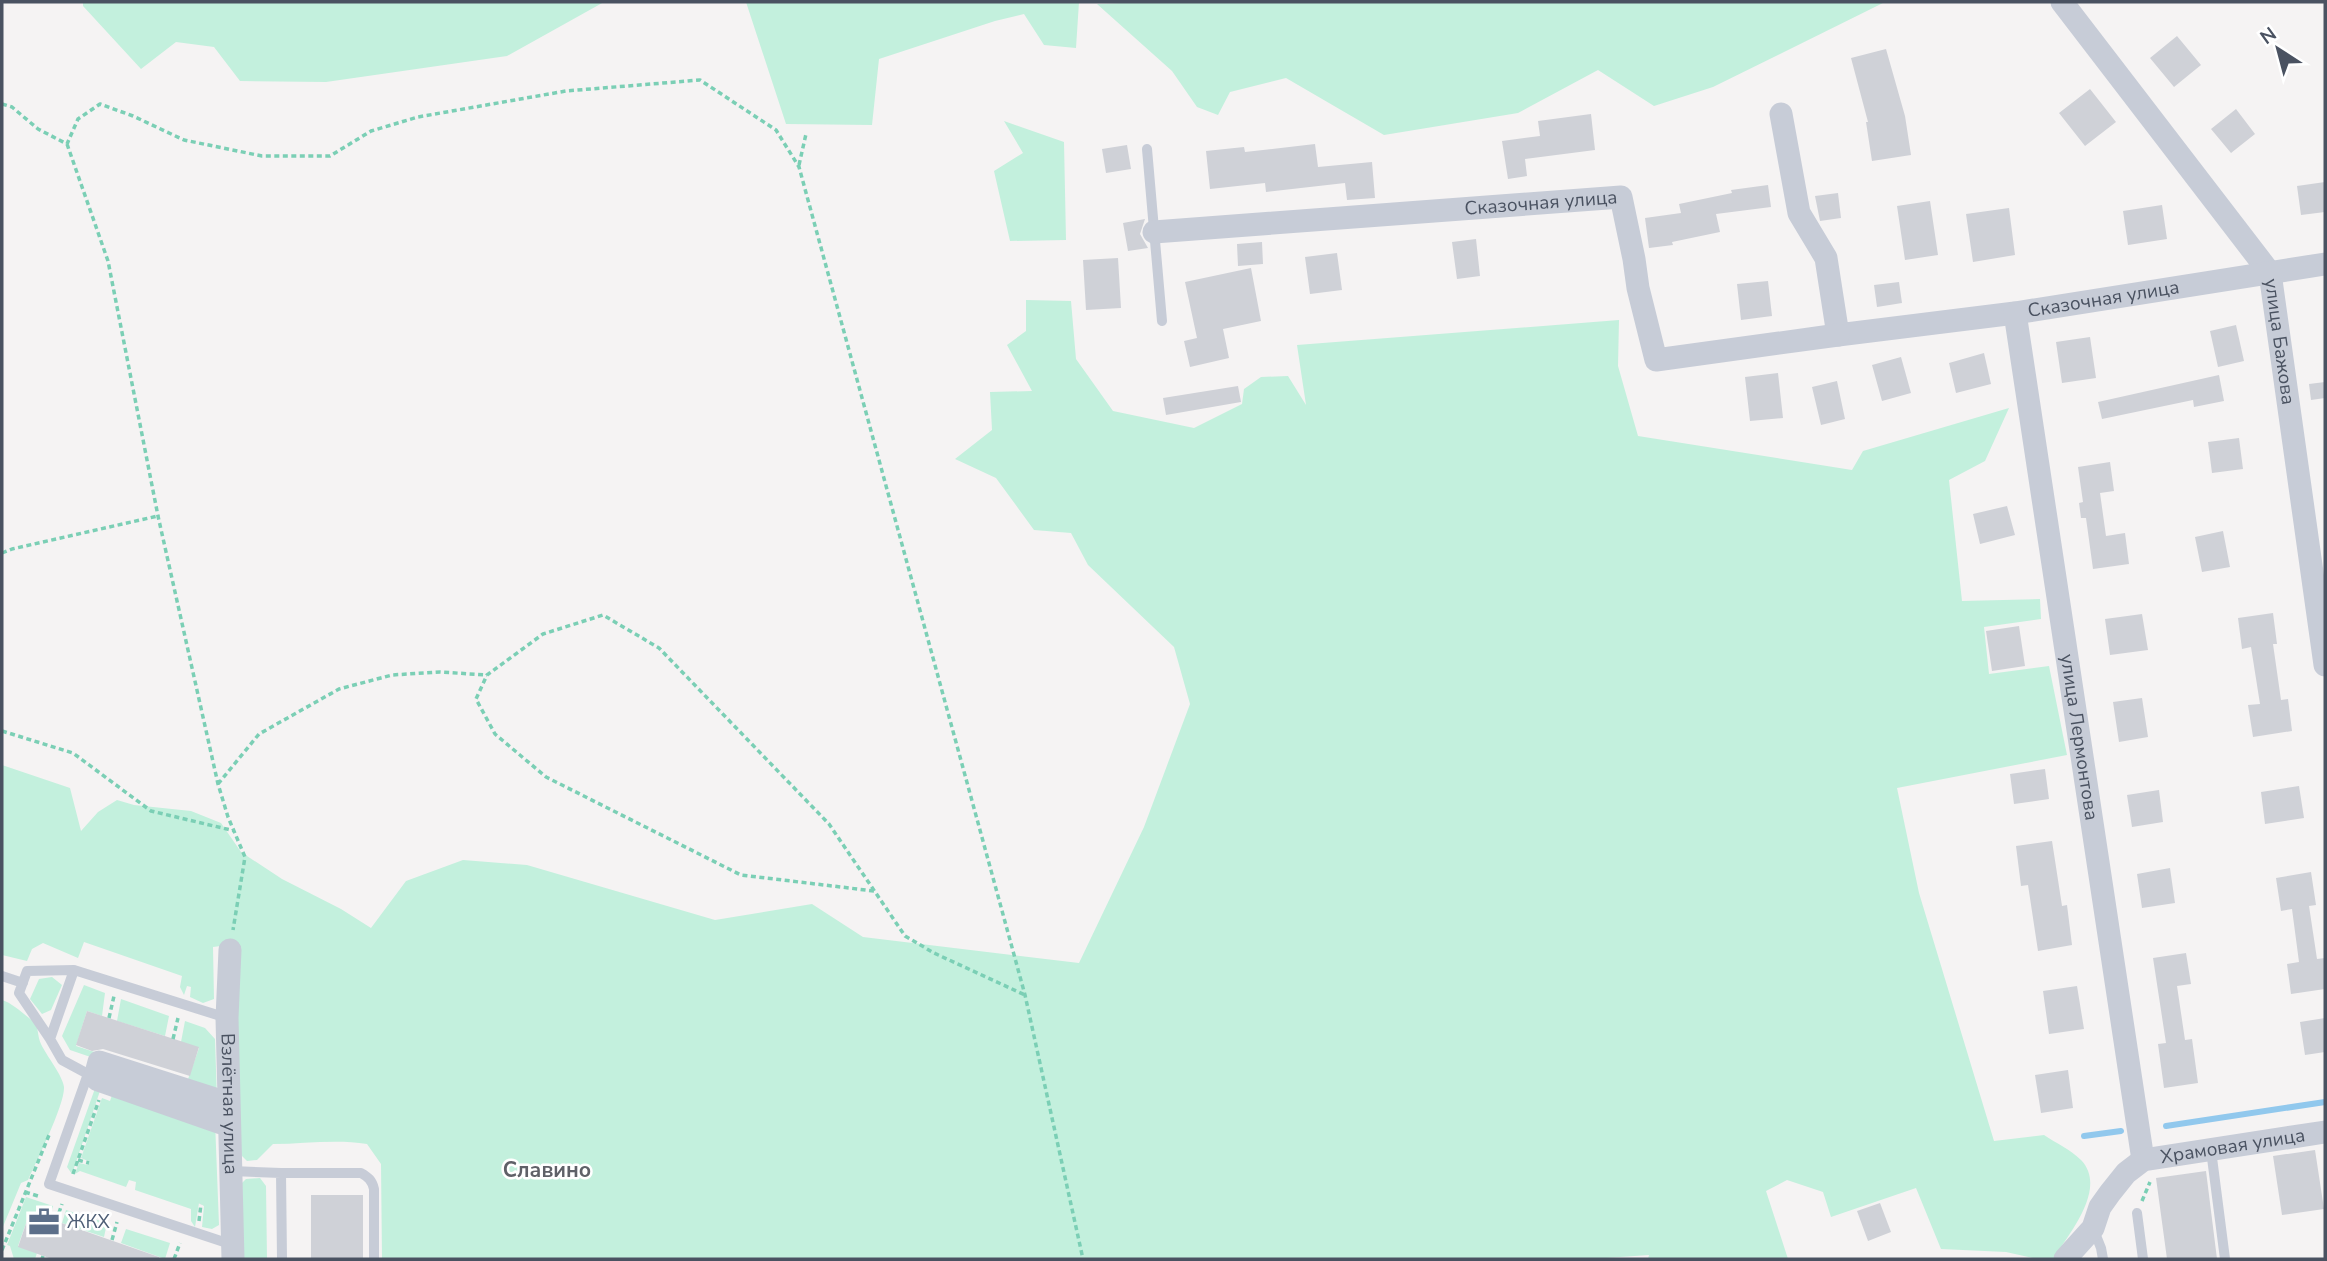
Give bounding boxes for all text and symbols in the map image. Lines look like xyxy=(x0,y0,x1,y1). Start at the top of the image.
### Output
north arrow xyxy=(2243,14,2313,84)
text: N xyxy=(2255,21,2282,51)
street label: Сказочная улица xyxy=(1463,184,1618,222)
street label: Сказочная улица xyxy=(2026,274,2181,324)
street label: улица Бажова xyxy=(2258,277,2301,406)
street label: улица Лермонтова xyxy=(2054,652,2105,822)
street label: Взлётная улица xyxy=(214,1033,244,1175)
street label: Храмовая улица xyxy=(2159,1122,2307,1170)
district label: Славино xyxy=(503,1156,591,1184)
office icon: ЖКХ xyxy=(27,1205,61,1239)
place label: ЖКХ xyxy=(67,1209,110,1235)

